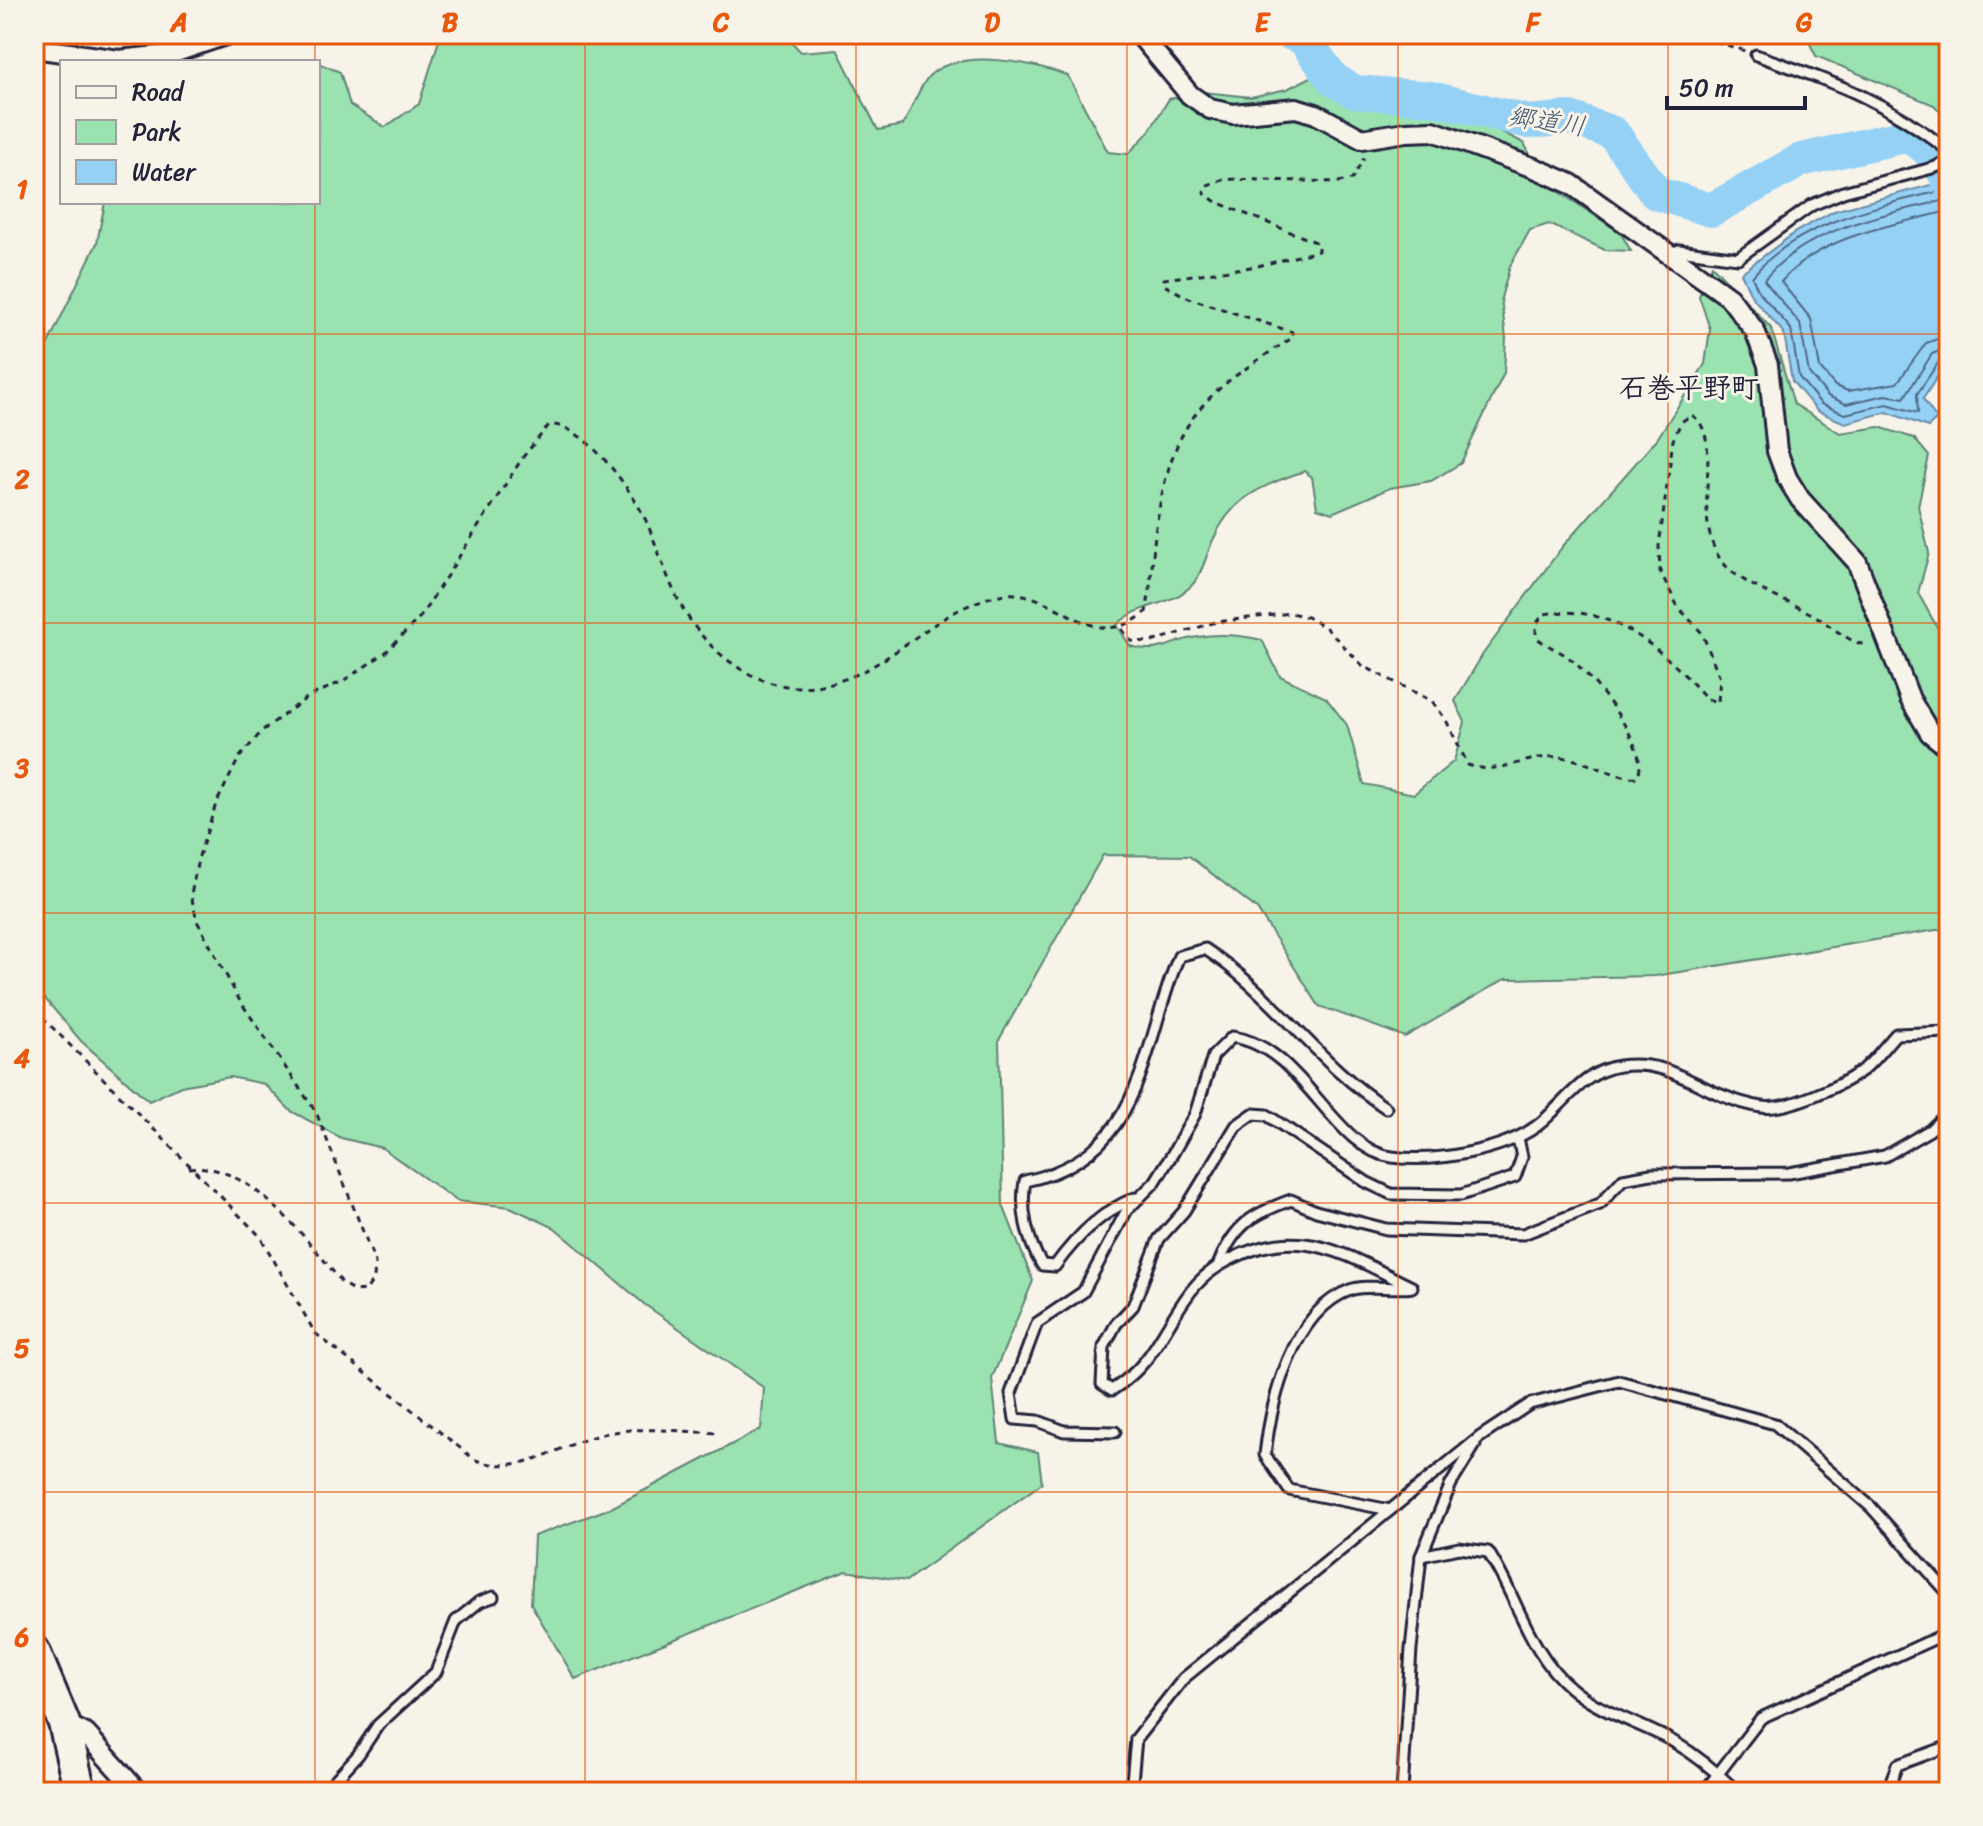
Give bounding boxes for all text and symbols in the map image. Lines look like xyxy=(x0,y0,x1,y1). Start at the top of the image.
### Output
text: A xyxy=(169,0,188,45)
text: B xyxy=(442,0,459,45)
text: C xyxy=(712,0,730,45)
text: D xyxy=(984,0,1000,45)
text: E xyxy=(1255,0,1272,45)
text: F xyxy=(1525,0,1542,45)
text: G xyxy=(1796,0,1813,45)
legend xyxy=(60,60,320,204)
scale bar xyxy=(1667,60,1805,110)
text: 50 m xyxy=(1679,67,1734,109)
text: Road xyxy=(132,71,186,113)
water label: 郷道川 xyxy=(1505,93,1589,149)
text: Park xyxy=(132,111,181,153)
text: Water xyxy=(132,151,197,193)
text: 1 xyxy=(16,166,28,212)
district label: 石巻平野町 xyxy=(1619,363,1759,412)
text: 2 xyxy=(13,456,30,502)
text: 3 xyxy=(14,745,30,791)
text: 4 xyxy=(14,1035,30,1081)
text: 5 xyxy=(14,1325,30,1371)
text: 6 xyxy=(14,1614,30,1660)

